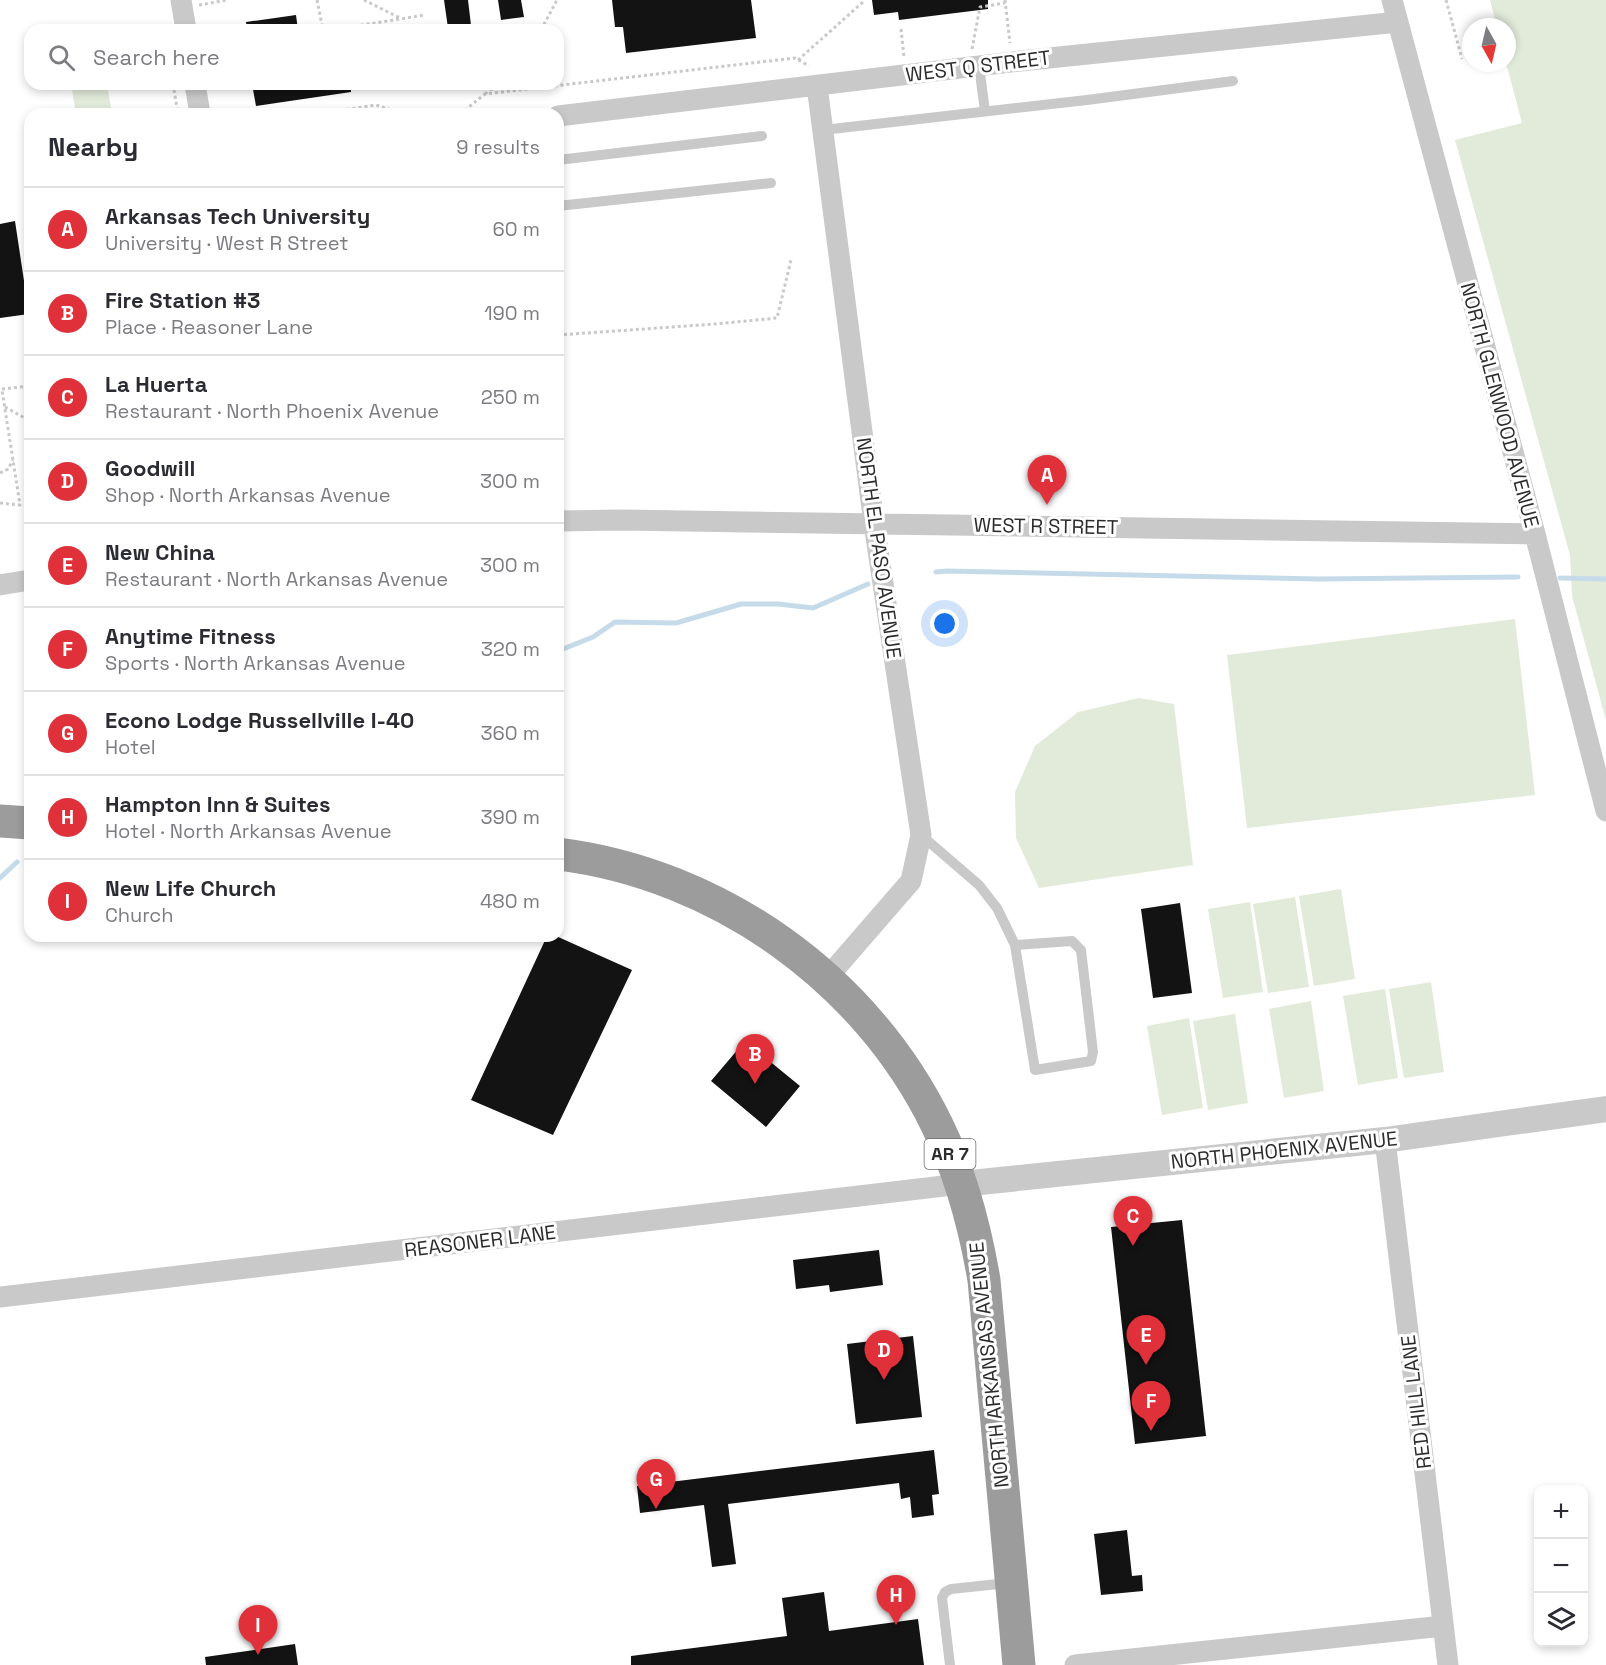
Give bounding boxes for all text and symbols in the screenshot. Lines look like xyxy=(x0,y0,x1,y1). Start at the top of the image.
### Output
north arrow xyxy=(1462,18,1516,72)
search box xyxy=(24,24,564,90)
icon: search xyxy=(45,41,78,74)
text: Search here xyxy=(93,43,220,71)
street label: WEST Q STREET xyxy=(904,44,1052,88)
text: Nearby xyxy=(48,130,138,164)
text: 9 results xyxy=(456,134,540,160)
text: Arkansas Tech University xyxy=(105,202,370,230)
text: A xyxy=(61,216,74,242)
text: 60 m xyxy=(493,216,540,242)
text: University · West R Street xyxy=(105,230,348,256)
street label: NORTH GLENWOOD AVENUE xyxy=(1455,280,1545,530)
text: Fire Station #3 xyxy=(105,286,260,314)
text: B xyxy=(61,300,74,326)
text: 190 m xyxy=(484,300,540,326)
text: Place · Reasoner Lane xyxy=(105,314,313,340)
text: La Huerta xyxy=(105,370,207,398)
text: C xyxy=(61,384,74,410)
text: 250 m xyxy=(481,384,540,410)
text: Restaurant · North Phoenix Avenue xyxy=(105,398,439,424)
street label: NORTH EL PASO AVENUE xyxy=(851,436,907,660)
text: Goodwill xyxy=(105,454,195,482)
pin: A xyxy=(1028,456,1066,505)
text: D xyxy=(61,468,74,494)
text: 300 m xyxy=(480,468,540,494)
text: Shop · North Arkansas Avenue xyxy=(105,482,391,508)
street label: WEST R STREET xyxy=(973,512,1119,540)
text: New China xyxy=(105,538,215,566)
text: E xyxy=(62,552,73,578)
text: 300 m xyxy=(480,552,540,578)
text: Restaurant · North Arkansas Avenue xyxy=(105,566,448,592)
your location xyxy=(930,609,959,638)
text: Anytime Fitness xyxy=(105,622,276,650)
text: F xyxy=(62,636,73,662)
text: 320 m xyxy=(481,636,540,662)
text: Sports · North Arkansas Avenue xyxy=(105,650,406,676)
text: Econo Lodge Russellville I-40 xyxy=(105,706,414,734)
text: G xyxy=(61,720,74,746)
text: 360 m xyxy=(481,720,540,746)
text: Hotel xyxy=(105,734,156,760)
text: Hampton Inn & Suites xyxy=(105,790,331,818)
text: H xyxy=(61,804,74,830)
text: 390 m xyxy=(481,804,540,830)
text: Hotel · North Arkansas Avenue xyxy=(105,818,392,844)
text: New Life Church xyxy=(105,874,276,902)
text: I xyxy=(65,888,70,914)
text: 480 m xyxy=(480,888,540,914)
text: Church xyxy=(105,902,174,928)
pin: B xyxy=(736,1034,774,1084)
street label: NORTH PHOENIX AVENUE xyxy=(1169,1125,1399,1175)
road number: AR 7 xyxy=(924,1139,976,1169)
pin: C xyxy=(1114,1196,1152,1246)
street label: REASONER LANE xyxy=(403,1219,557,1263)
street label: NORTH ARKANSAS AVENUE xyxy=(963,1241,1015,1489)
pin: E xyxy=(1126,1316,1166,1365)
pin: D xyxy=(864,1330,904,1380)
street label: RED HILL LANE xyxy=(1395,1334,1437,1470)
pin: F xyxy=(1132,1382,1170,1431)
pin: G xyxy=(636,1460,676,1509)
map controls xyxy=(1534,1485,1588,1647)
button: + xyxy=(1534,1485,1588,1539)
button: − xyxy=(1534,1539,1588,1593)
pin: H xyxy=(876,1576,916,1625)
button: layers xyxy=(1534,1593,1588,1647)
pin: I xyxy=(238,1606,278,1655)

